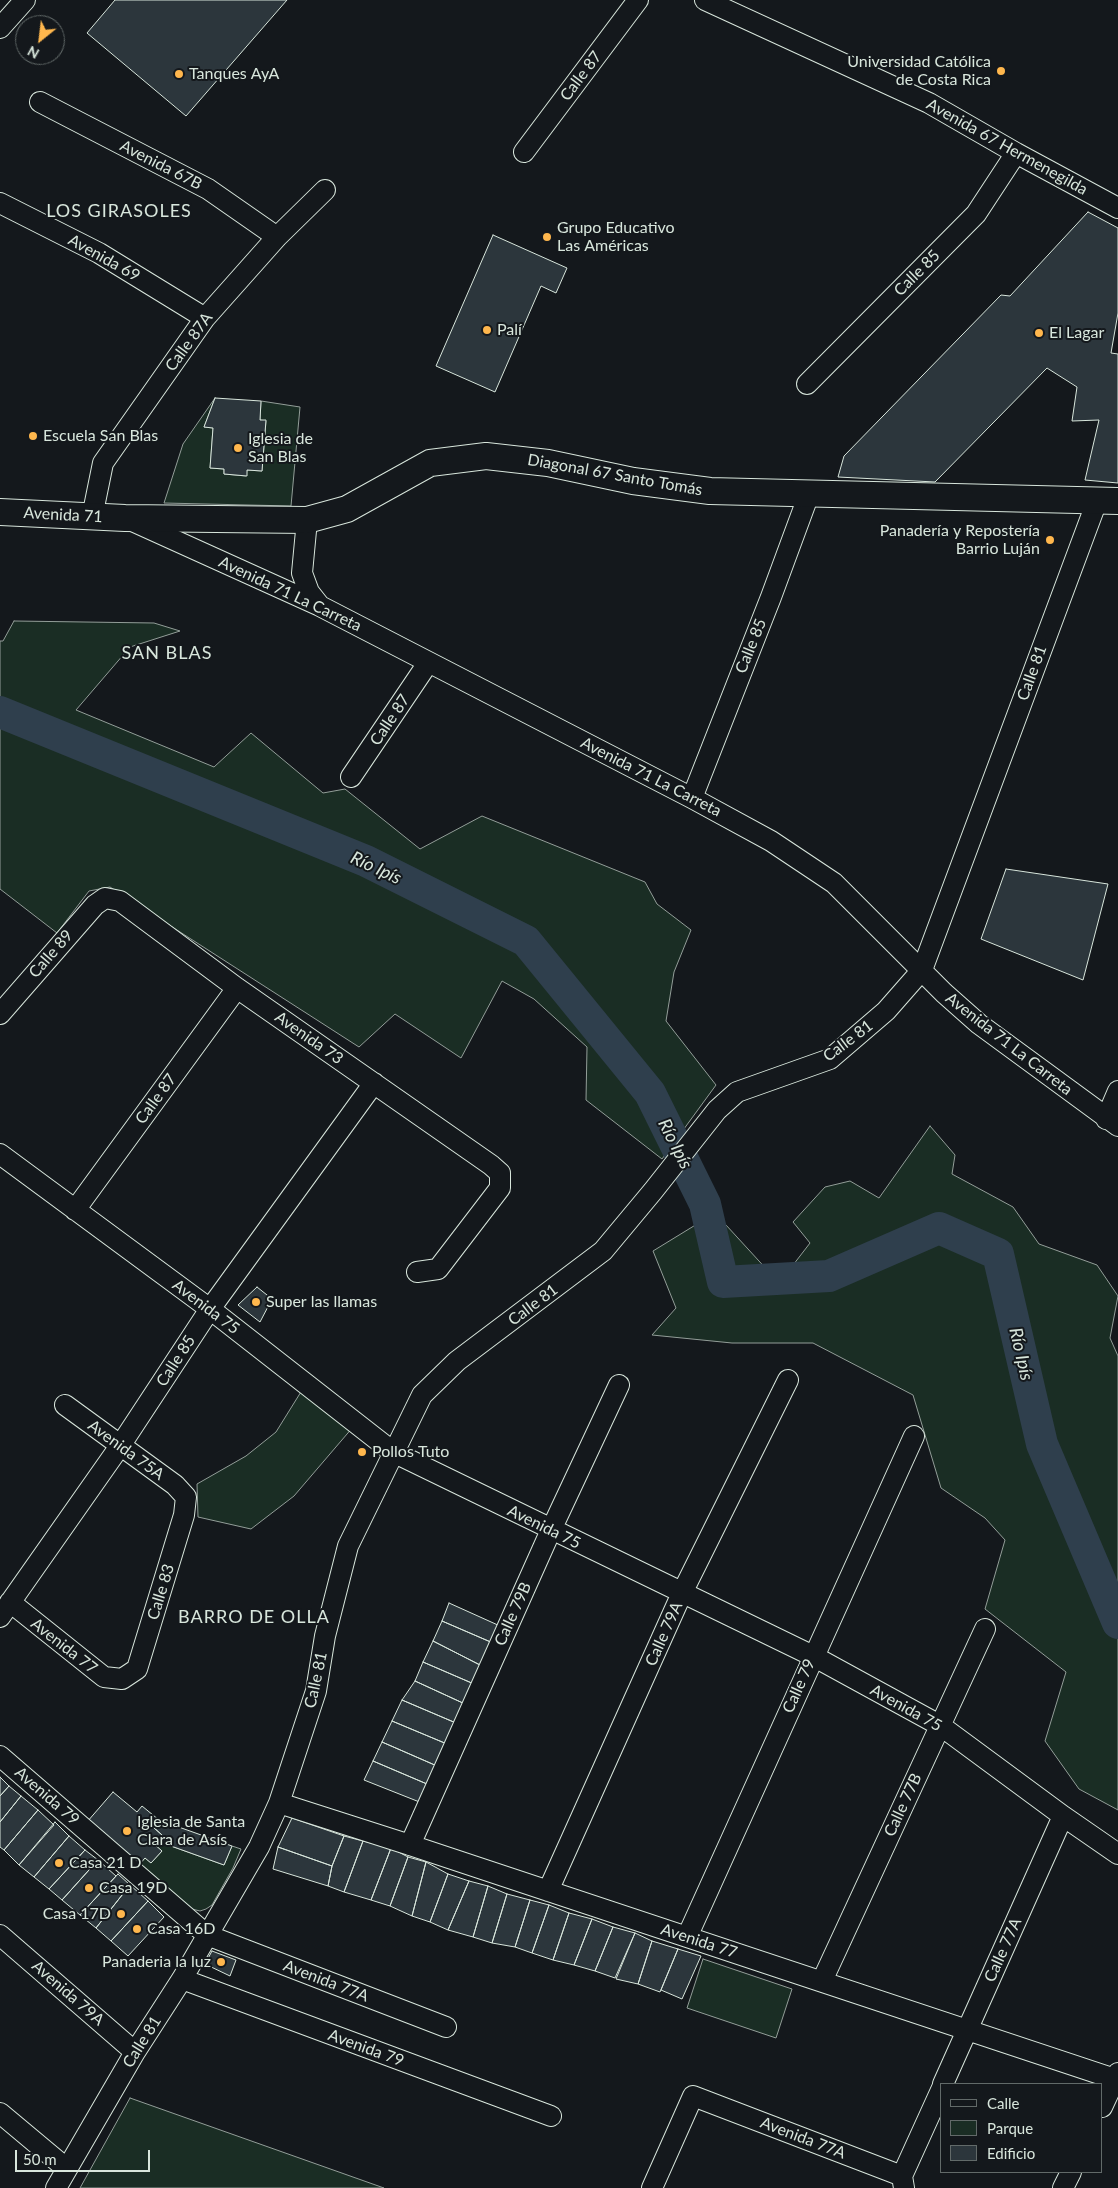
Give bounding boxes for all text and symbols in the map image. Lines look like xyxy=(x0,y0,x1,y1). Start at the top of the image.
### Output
north arrow xyxy=(15,15,65,65)
text: N xyxy=(24,43,42,63)
street label: Calle 87 xyxy=(556,47,606,105)
place label: Universidad Católica de Costa Rica xyxy=(847,52,991,90)
place label: Tanques AyA xyxy=(189,64,279,84)
marker: Universidad Católica de Costa Rica xyxy=(995,65,1007,77)
marker: Tanques AyA xyxy=(173,68,185,80)
street label: Avenida 67 Hermenegilda xyxy=(923,95,1091,199)
street label: Avenida 67B xyxy=(117,136,205,194)
district label: LOS GIRASOLES xyxy=(45,200,193,222)
place label: Grupo Educativo Las Américas xyxy=(557,218,675,256)
street label: Avenida 69 xyxy=(65,230,143,286)
marker: Grupo Educativo Las Américas xyxy=(541,231,553,243)
street label: Calle 85 xyxy=(890,246,944,300)
street label: Calle 87A xyxy=(161,309,217,375)
place label: Palí xyxy=(497,320,522,340)
place label: El Lagar xyxy=(1049,323,1104,343)
marker: Palí xyxy=(481,324,493,336)
marker: El Lagar xyxy=(1033,327,1045,339)
place label: Escuela San Blas xyxy=(43,426,158,446)
place label: Iglesia de San Blas xyxy=(248,429,313,467)
marker: Escuela San Blas xyxy=(27,430,39,442)
marker: Iglesia de San Blas xyxy=(232,442,244,454)
street label: Diagonal 67 Santo Tomás xyxy=(526,450,704,500)
street label: Avenida 71 xyxy=(23,503,103,527)
place label: Panadería y Repostería Barrio Luján xyxy=(880,521,1040,559)
marker: Panadería y Repostería Barrio Luján xyxy=(1044,534,1056,546)
street label: Avenida 71 La Carreta xyxy=(216,552,364,636)
street label: Calle 85 xyxy=(731,616,771,676)
district label: SAN BLAS xyxy=(121,642,213,664)
street label: Calle 81 xyxy=(1013,643,1051,703)
street label: Calle 87 xyxy=(366,691,414,749)
street label: Avenida 71 La Carreta xyxy=(577,733,725,821)
water label: Río Ipís xyxy=(347,847,405,889)
street label: Calle 89 xyxy=(25,926,77,982)
street label: Avenida 71 La Carreta xyxy=(942,989,1076,1099)
street label: Avenida 73 xyxy=(271,1007,347,1069)
street label: Calle 81 xyxy=(819,1016,877,1066)
street label: Calle 87 xyxy=(131,1070,181,1128)
water label: Río Ipís xyxy=(653,1115,697,1173)
street label: Avenida 75 xyxy=(169,1276,243,1338)
street label: Calle 81 xyxy=(504,1280,562,1330)
place label: Super las llamas xyxy=(266,1292,377,1312)
marker: Super las llamas xyxy=(250,1296,262,1308)
water label: Río Ipís xyxy=(1004,1325,1038,1383)
street label: Calle 85 xyxy=(152,1332,200,1390)
street label: Avenida 75A xyxy=(84,1416,168,1484)
place label: Pollos Tuto xyxy=(372,1442,449,1462)
marker: Pollos Tuto xyxy=(356,1446,368,1458)
street label: Avenida 75 xyxy=(504,1501,584,1553)
street label: Calle 83 xyxy=(143,1562,179,1622)
street label: Calle 79B xyxy=(490,1579,536,1649)
street label: Calle 79A xyxy=(641,1599,687,1669)
district label: BARRO DE OLLA xyxy=(176,1606,332,1628)
street label: Avenida 77 xyxy=(27,1614,101,1678)
street label: Calle 81 xyxy=(301,1650,331,1710)
street label: Calle 79 xyxy=(779,1656,819,1716)
street label: Avenida 75 xyxy=(867,1680,945,1736)
street label: Avenida 79 xyxy=(11,1763,83,1829)
street label: Calle 77B xyxy=(880,1770,926,1840)
place label: Iglesia de Santa Clara de Asís xyxy=(137,1812,245,1850)
marker: Iglesia de Santa Clara de Asís xyxy=(121,1825,133,1837)
place label: Casa 21 D xyxy=(69,1853,141,1873)
marker: Casa 21 D xyxy=(53,1857,65,1869)
place label: Casa 19D xyxy=(99,1878,167,1898)
marker: Casa 19D xyxy=(83,1882,95,1894)
place label: Casa 17D xyxy=(43,1904,111,1924)
marker: Casa 17D xyxy=(115,1908,127,1920)
street label: Calle 77A xyxy=(980,1915,1026,1985)
place label: Casa 16D xyxy=(147,1919,215,1939)
street label: Avenida 77 xyxy=(658,1920,740,1962)
marker: Casa 16D xyxy=(131,1923,143,1935)
place label: Panaderia la luz xyxy=(102,1952,211,1972)
street label: Avenida 79A xyxy=(28,1956,108,2030)
marker: Panaderia la luz xyxy=(215,1956,227,1968)
street label: Avenida 77A xyxy=(281,1956,371,2006)
street label: Calle 81 xyxy=(119,2013,165,2071)
street label: Avenida 79 xyxy=(326,2025,406,2071)
legend xyxy=(940,2083,1103,2173)
text: Calle xyxy=(987,2094,1019,2112)
street label: Avenida 77A xyxy=(758,2113,848,2163)
text: Parque xyxy=(987,2119,1033,2137)
scale bar xyxy=(18,2140,152,2172)
text: Edificio xyxy=(987,2144,1035,2162)
text: 50 m xyxy=(23,2150,57,2168)

